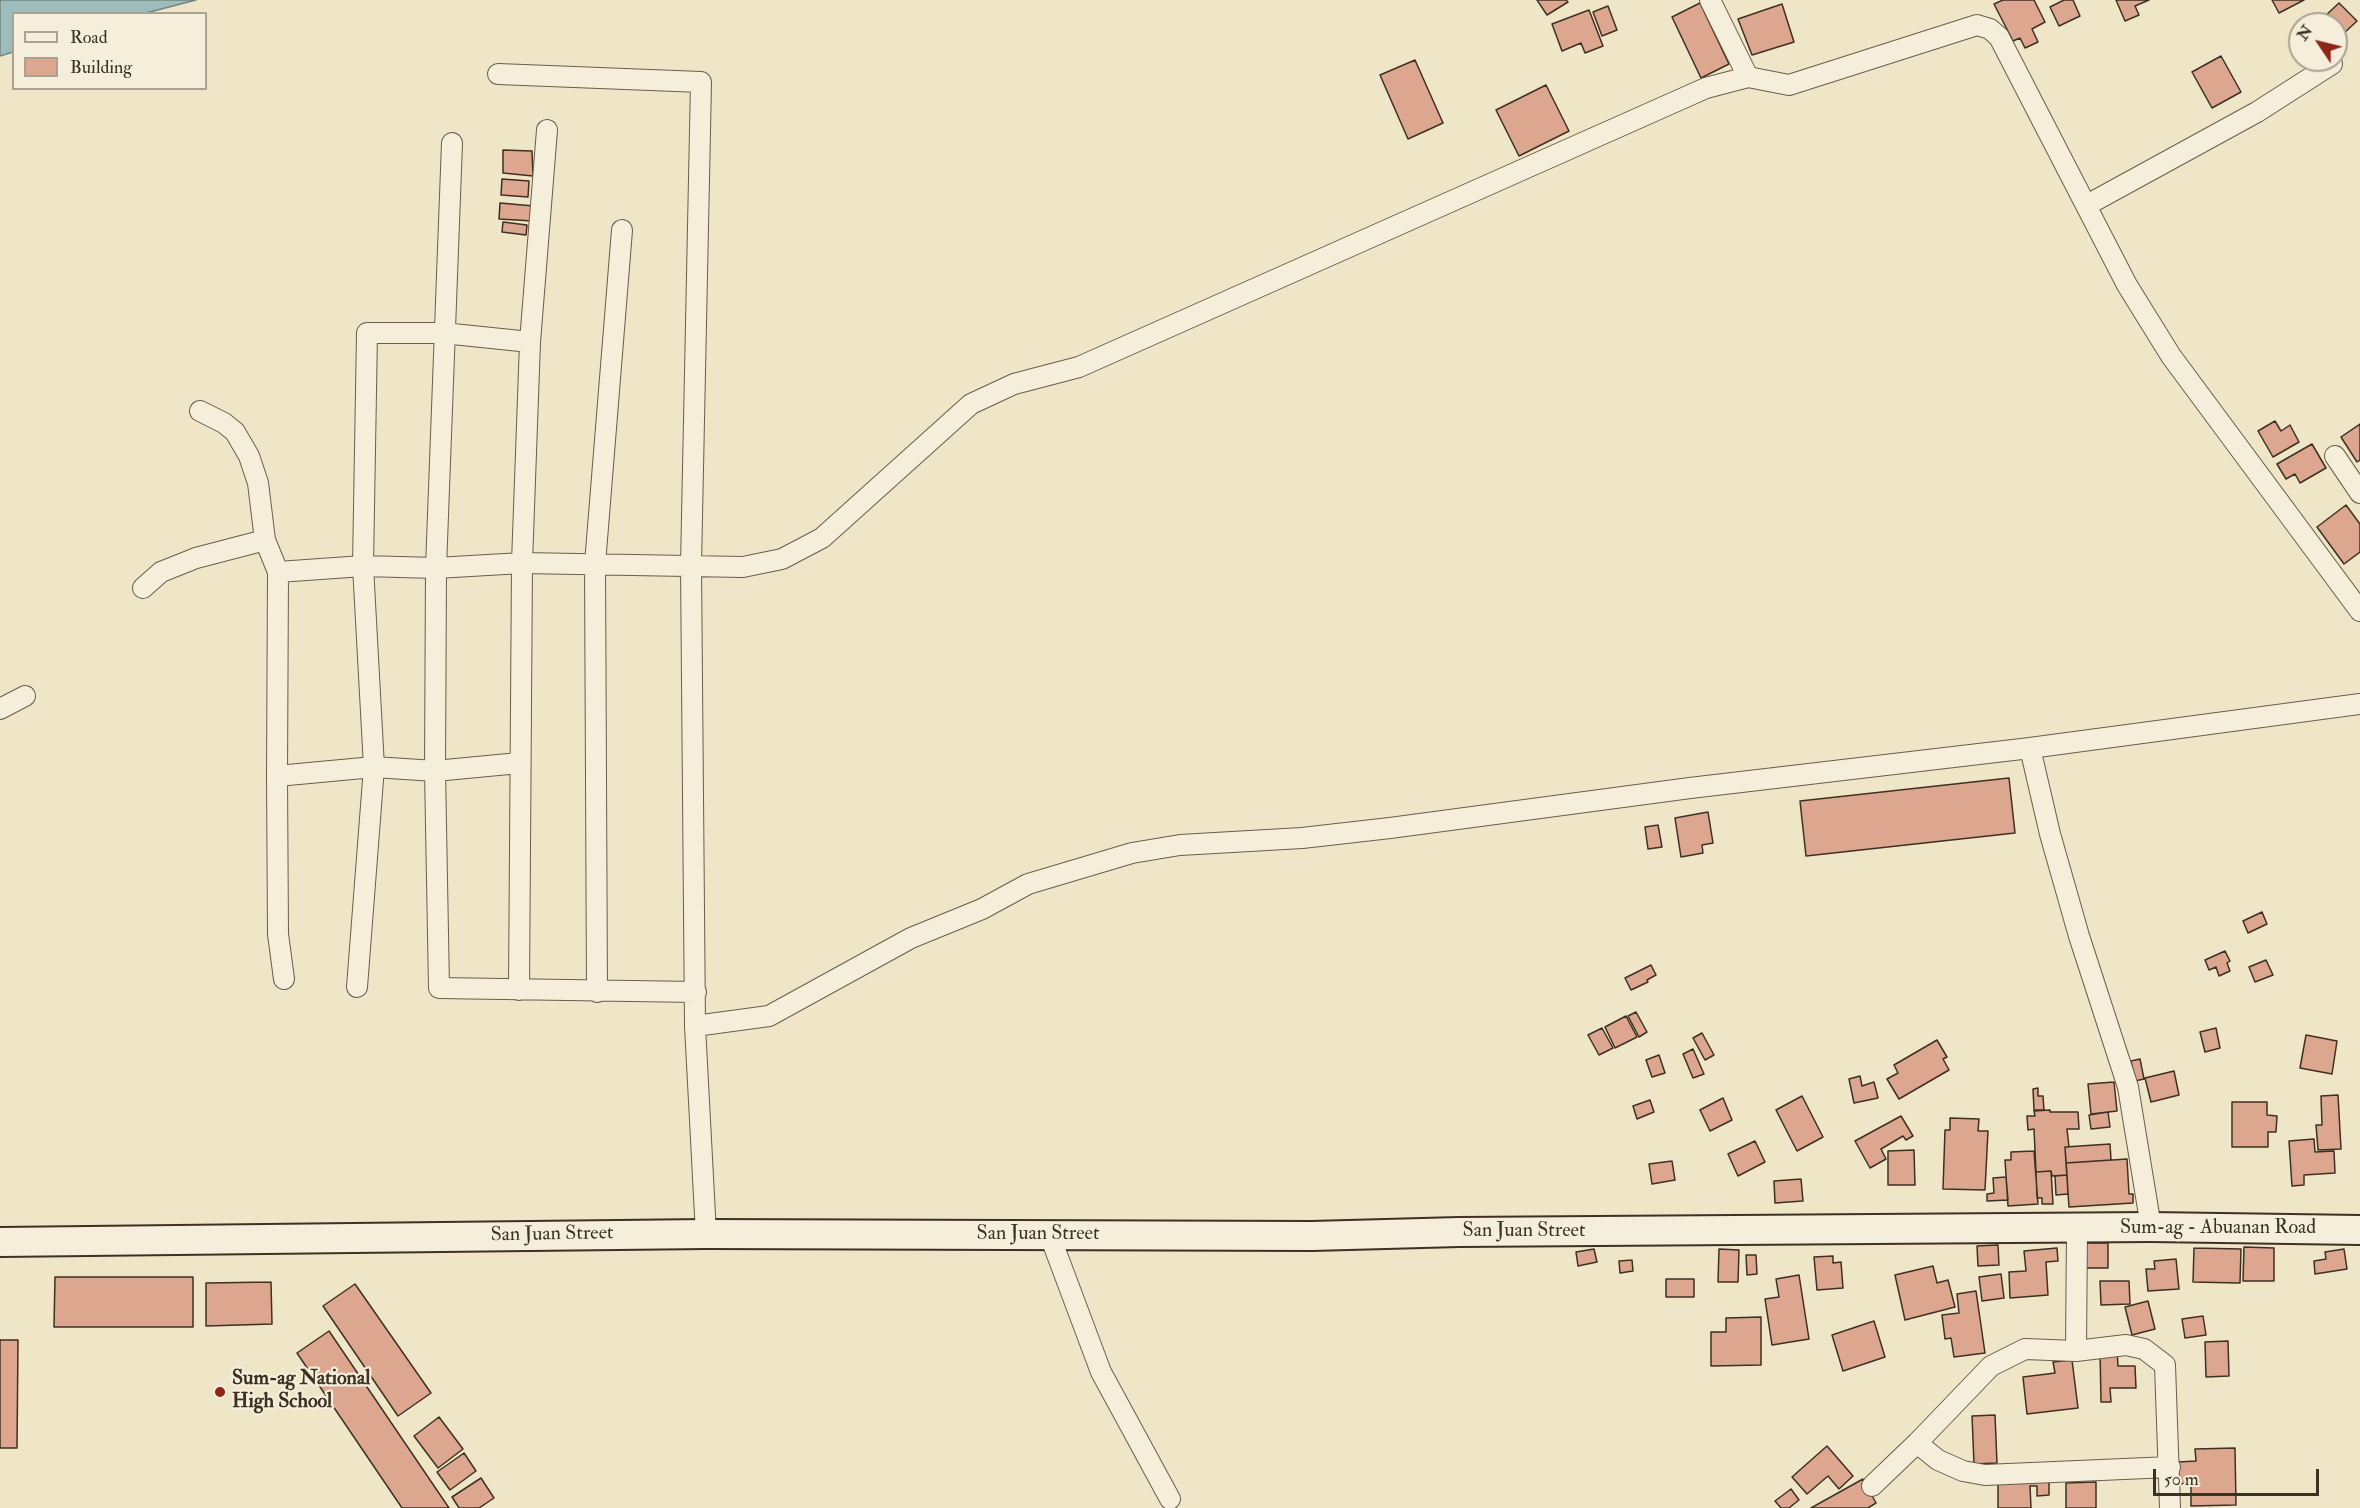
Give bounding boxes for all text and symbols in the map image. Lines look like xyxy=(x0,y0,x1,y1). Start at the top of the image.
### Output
legend xyxy=(12,12,207,90)
north arrow xyxy=(2288,12,2348,72)
text: N xyxy=(2293,21,2317,44)
text: Road xyxy=(70,26,108,49)
text: Building xyxy=(70,56,132,79)
street label: Sum-ag - Abuanan Road xyxy=(2120,1217,2316,1241)
street label: San Juan Street xyxy=(1463,1220,1585,1244)
street label: San Juan Street xyxy=(490,1222,614,1248)
street label: San Juan Street xyxy=(977,1223,1099,1247)
place label: Sum-ag National High School xyxy=(232,1368,370,1415)
marker: Sum-ag National High School xyxy=(213,1385,227,1399)
scale bar xyxy=(2156,1457,2322,1495)
text: 50 m xyxy=(2164,1468,2199,1491)

